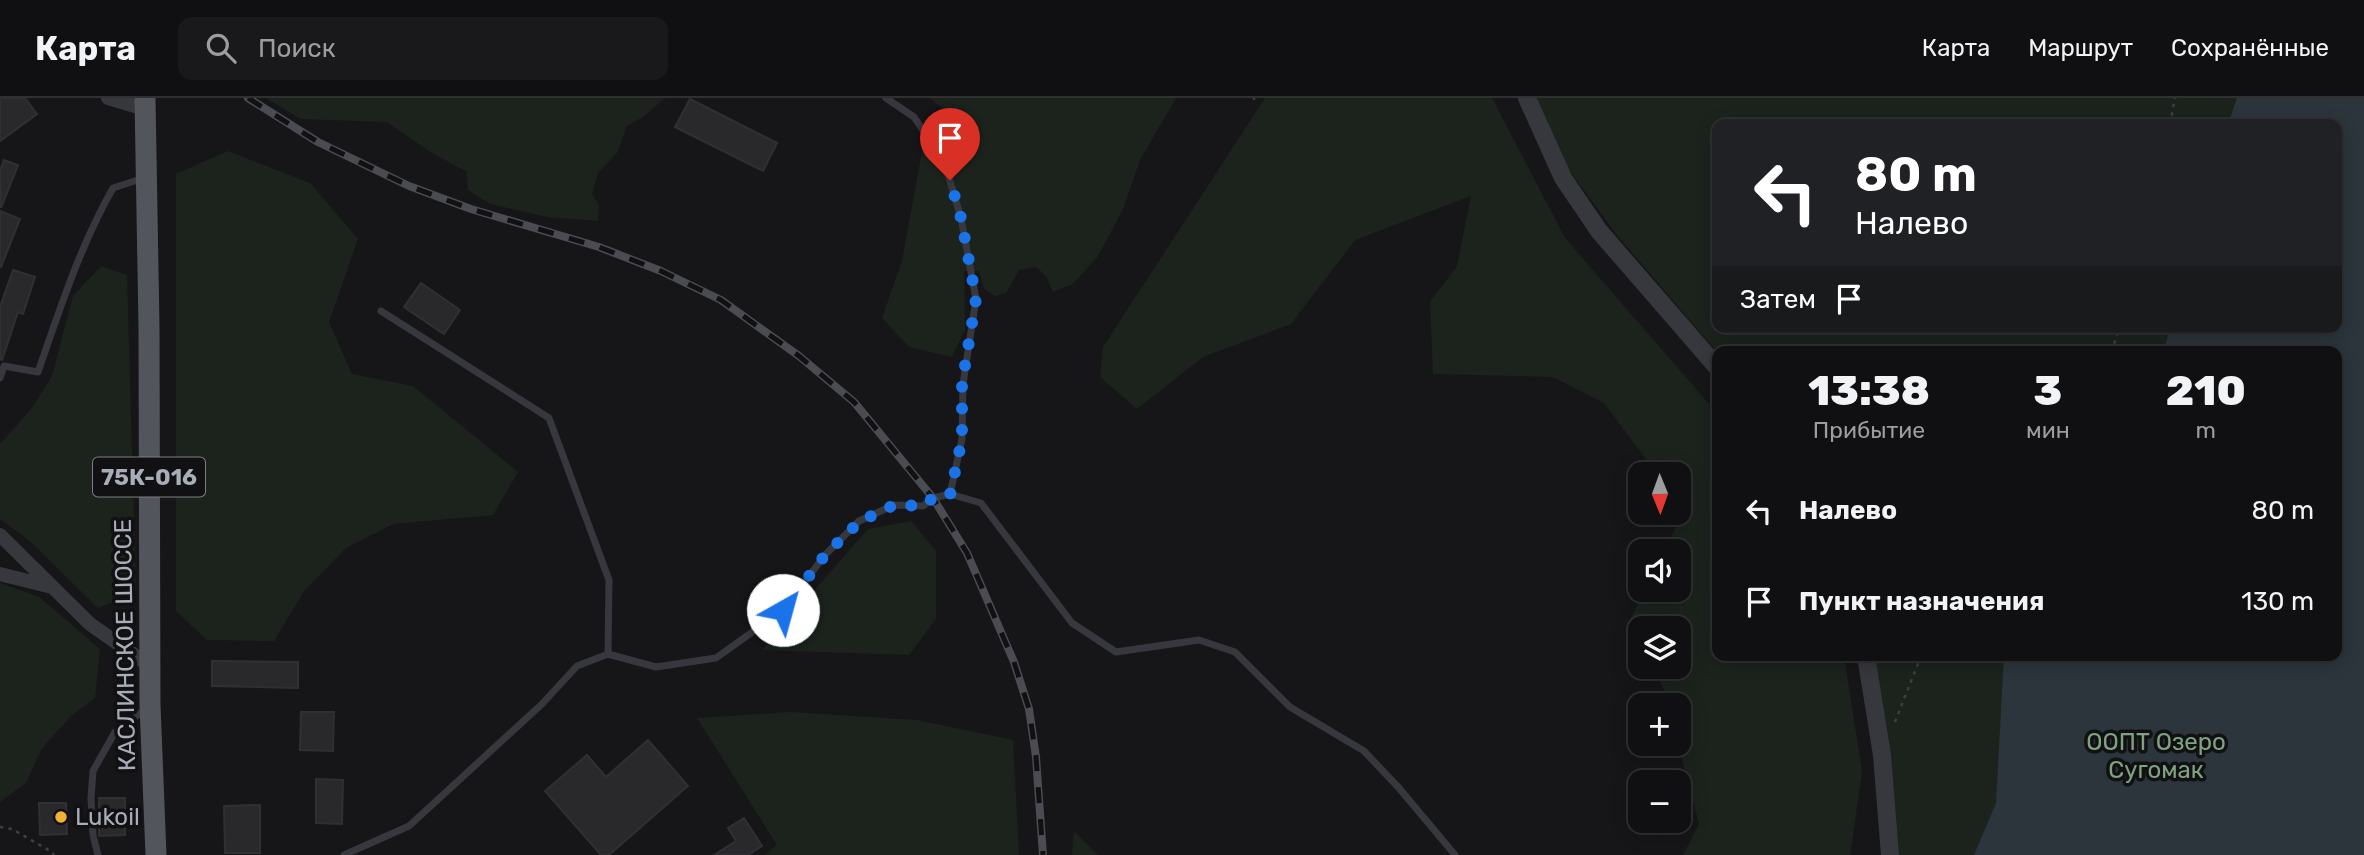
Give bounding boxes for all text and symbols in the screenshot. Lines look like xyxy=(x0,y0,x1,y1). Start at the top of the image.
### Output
search box xyxy=(178,17,668,80)
text: Карта xyxy=(35,29,136,68)
icon: search xyxy=(202,29,240,67)
text: Поиск xyxy=(258,33,336,64)
text: Карта xyxy=(1922,34,1990,62)
text: Маршрут xyxy=(2028,34,2133,62)
text: Сохранённые xyxy=(2171,34,2329,62)
pin xyxy=(920,108,980,180)
icon: arrive xyxy=(931,119,969,157)
text: 80 m xyxy=(1855,145,1977,203)
icon: left xyxy=(1740,147,1831,238)
text: Налево xyxy=(1855,204,1968,242)
icon: arrive xyxy=(1830,280,1868,318)
text: Затем xyxy=(1740,284,1816,315)
text: 13:38 xyxy=(1808,366,1930,416)
text: 3 xyxy=(2033,366,2062,416)
text: 210 xyxy=(2166,366,2246,416)
text: Прибытие xyxy=(1813,416,1925,444)
text: мин xyxy=(2026,416,2070,444)
text: m xyxy=(2196,416,2216,444)
road number: 75К-016 xyxy=(93,458,205,496)
north arrow xyxy=(1628,462,1690,525)
map controls xyxy=(1628,462,1691,833)
icon: left xyxy=(1740,492,1778,530)
text: Налево xyxy=(1799,495,1897,526)
text: 80 m xyxy=(2251,495,2314,526)
street label: КАСЛИНСКОЕ ШОССЕ xyxy=(109,519,141,771)
button: sound xyxy=(1628,539,1691,602)
position arrow xyxy=(746,573,820,647)
icon: arrive xyxy=(1740,583,1778,621)
text: Пункт назначения xyxy=(1799,586,2044,617)
text: 130 m xyxy=(2241,586,2314,617)
button: layers xyxy=(1628,616,1691,679)
button: + xyxy=(1628,693,1691,756)
park label: ООПТ Озеро Сугомак xyxy=(2086,728,2226,784)
button: − xyxy=(1628,770,1691,833)
place label: Lukoil xyxy=(75,803,140,831)
marker: Lukoil xyxy=(53,809,69,825)

